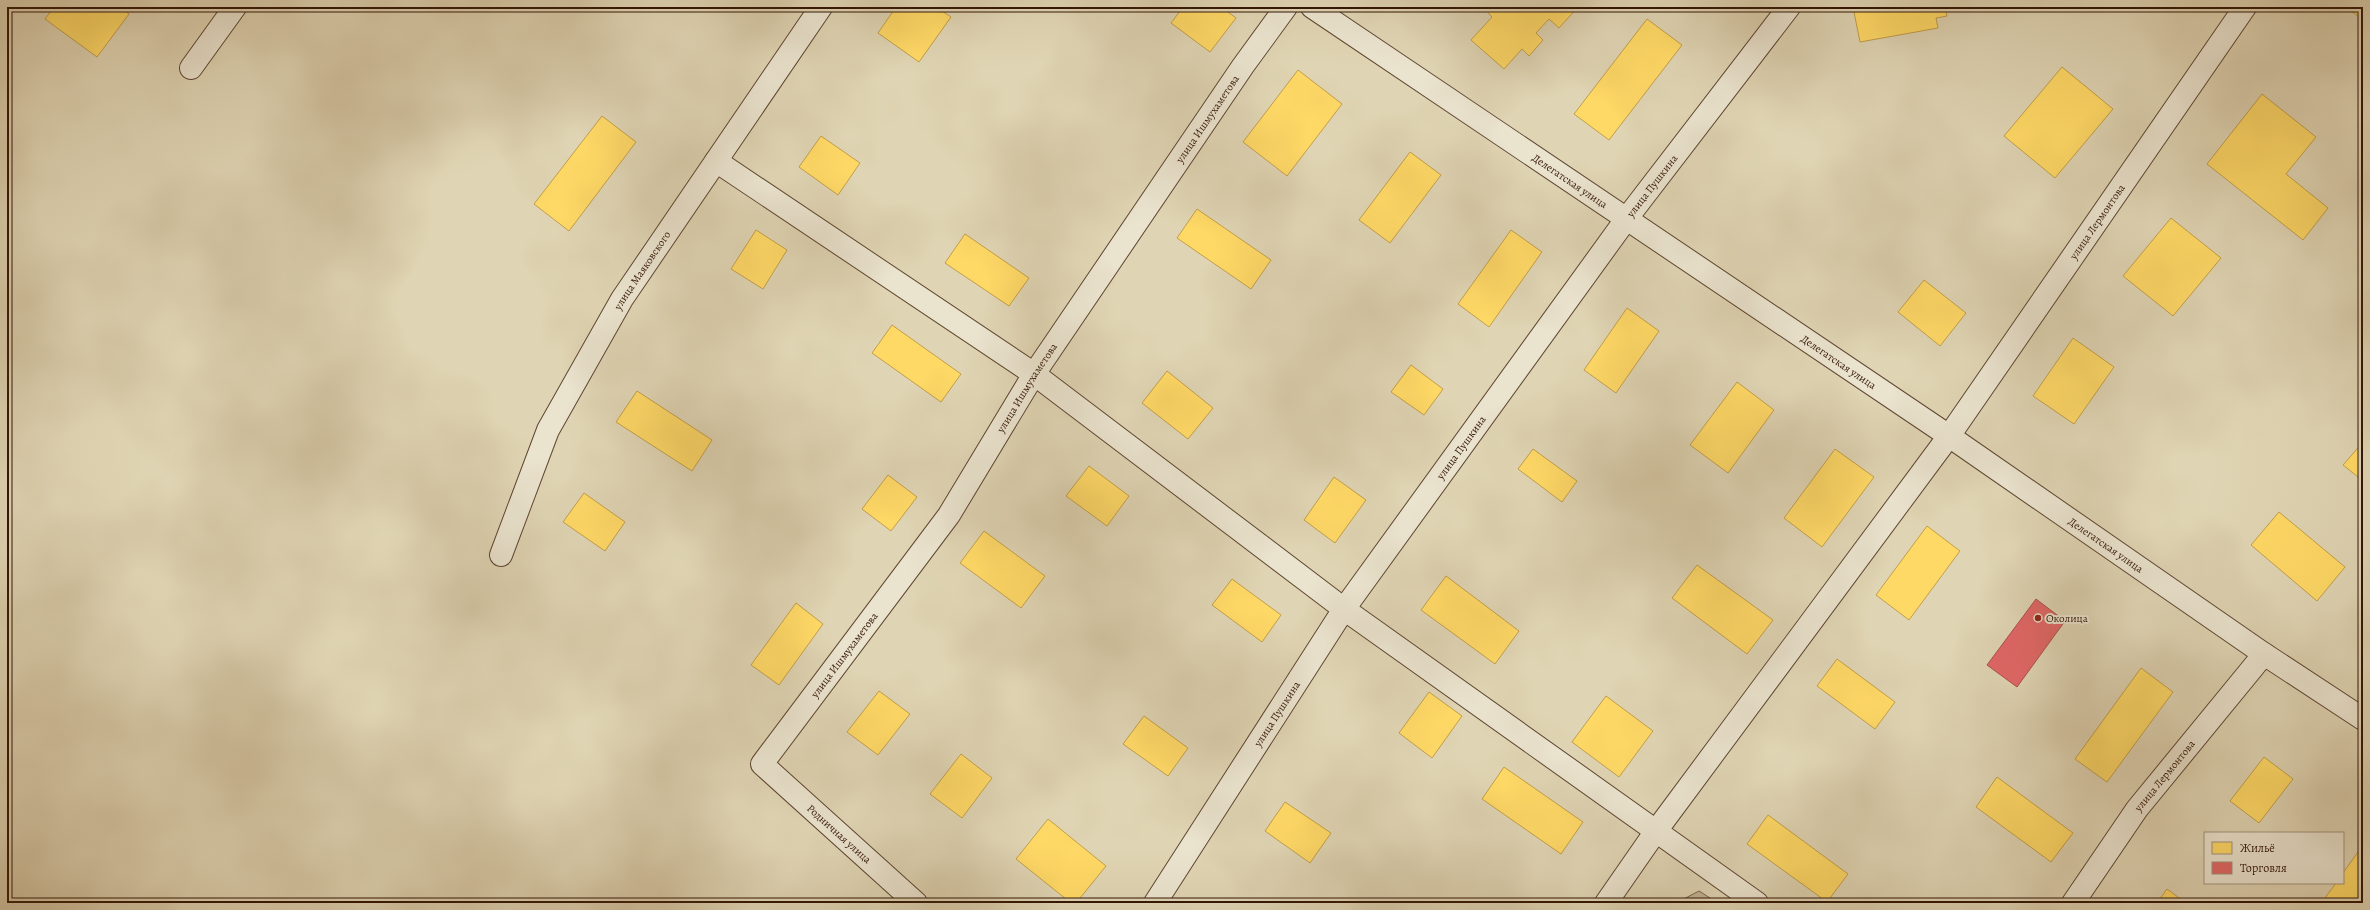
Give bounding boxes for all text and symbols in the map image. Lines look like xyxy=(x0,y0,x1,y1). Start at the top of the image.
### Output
street label: улица Ишмухаметова xyxy=(1171,71,1243,166)
street label: Делегатская улица xyxy=(1529,150,1611,212)
street label: улица Пушкина xyxy=(1622,150,1681,221)
street label: улица Лермонтова xyxy=(2065,180,2129,263)
street label: улица Маяковского xyxy=(610,227,674,313)
street label: Делегатская улица xyxy=(1798,331,1880,393)
street label: улица Ишмухаметова xyxy=(992,339,1061,436)
street label: улица Пушкина xyxy=(1432,412,1490,483)
street label: Делегатская улица xyxy=(2066,513,2147,576)
street label: улица Ишмухаметова xyxy=(806,608,882,701)
place label: Околица xyxy=(2046,611,2089,626)
marker: Околица xyxy=(2033,613,2043,623)
street label: улица Пушкина xyxy=(1249,677,1304,750)
street label: улица Лермонтова xyxy=(2130,736,2199,815)
street label: Родничная улица xyxy=(804,801,875,868)
legend xyxy=(2204,832,2344,884)
text: Жильё xyxy=(2240,840,2275,856)
text: Торговля xyxy=(2240,860,2287,876)

